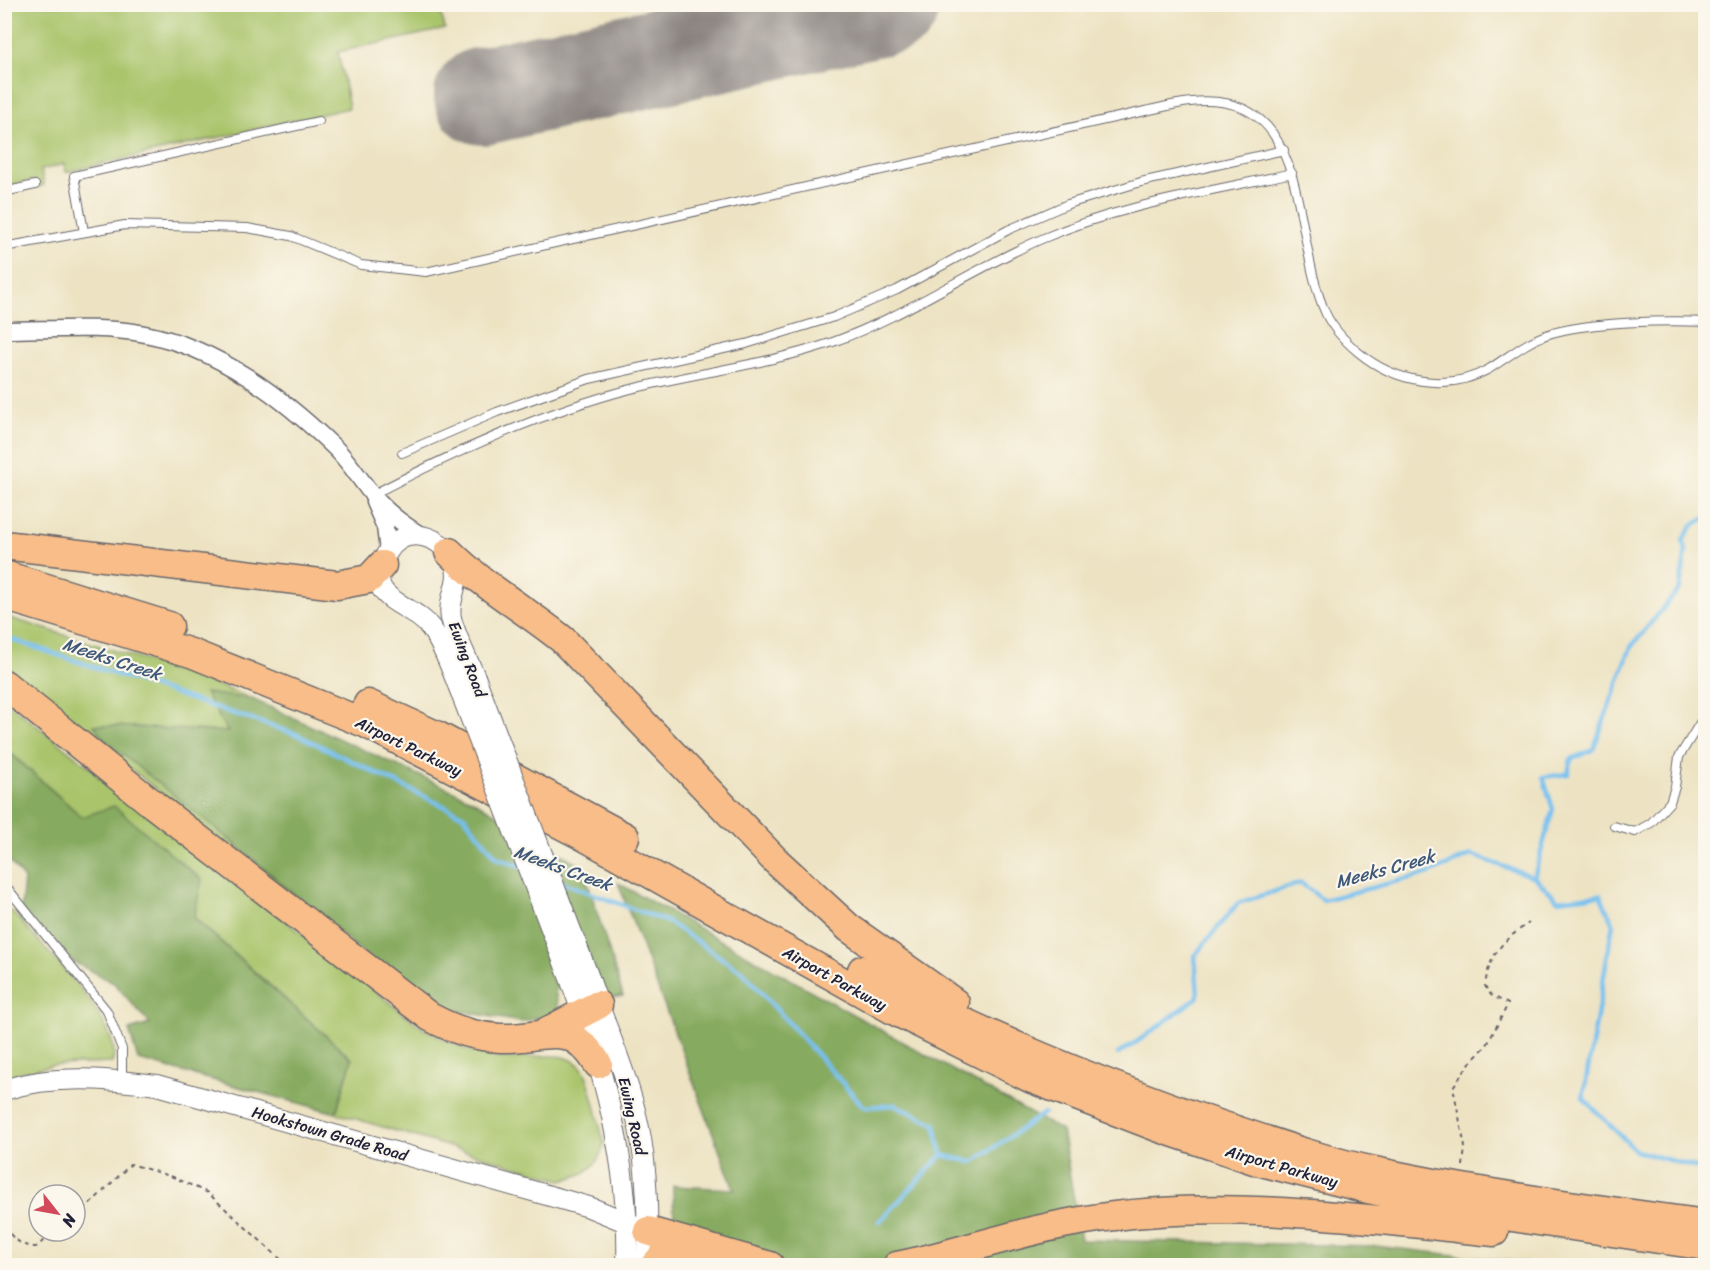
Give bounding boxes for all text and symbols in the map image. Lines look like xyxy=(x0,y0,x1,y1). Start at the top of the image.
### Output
street label: Ewing Road xyxy=(440,617,496,703)
water label: Meeks Creek xyxy=(59,628,168,691)
street label: Airport Parkway xyxy=(349,708,468,785)
water label: Meeks Creek xyxy=(510,836,619,901)
water label: Meeks Creek xyxy=(1332,840,1441,898)
street label: Airport Parkway xyxy=(776,937,893,1020)
street label: Ewing Road xyxy=(609,1074,656,1160)
street label: Hookstown Grade Road xyxy=(248,1097,413,1170)
street label: Airport Parkway xyxy=(1221,1136,1342,1197)
north arrow xyxy=(27,1183,87,1243)
text: N xyxy=(54,1207,85,1233)

